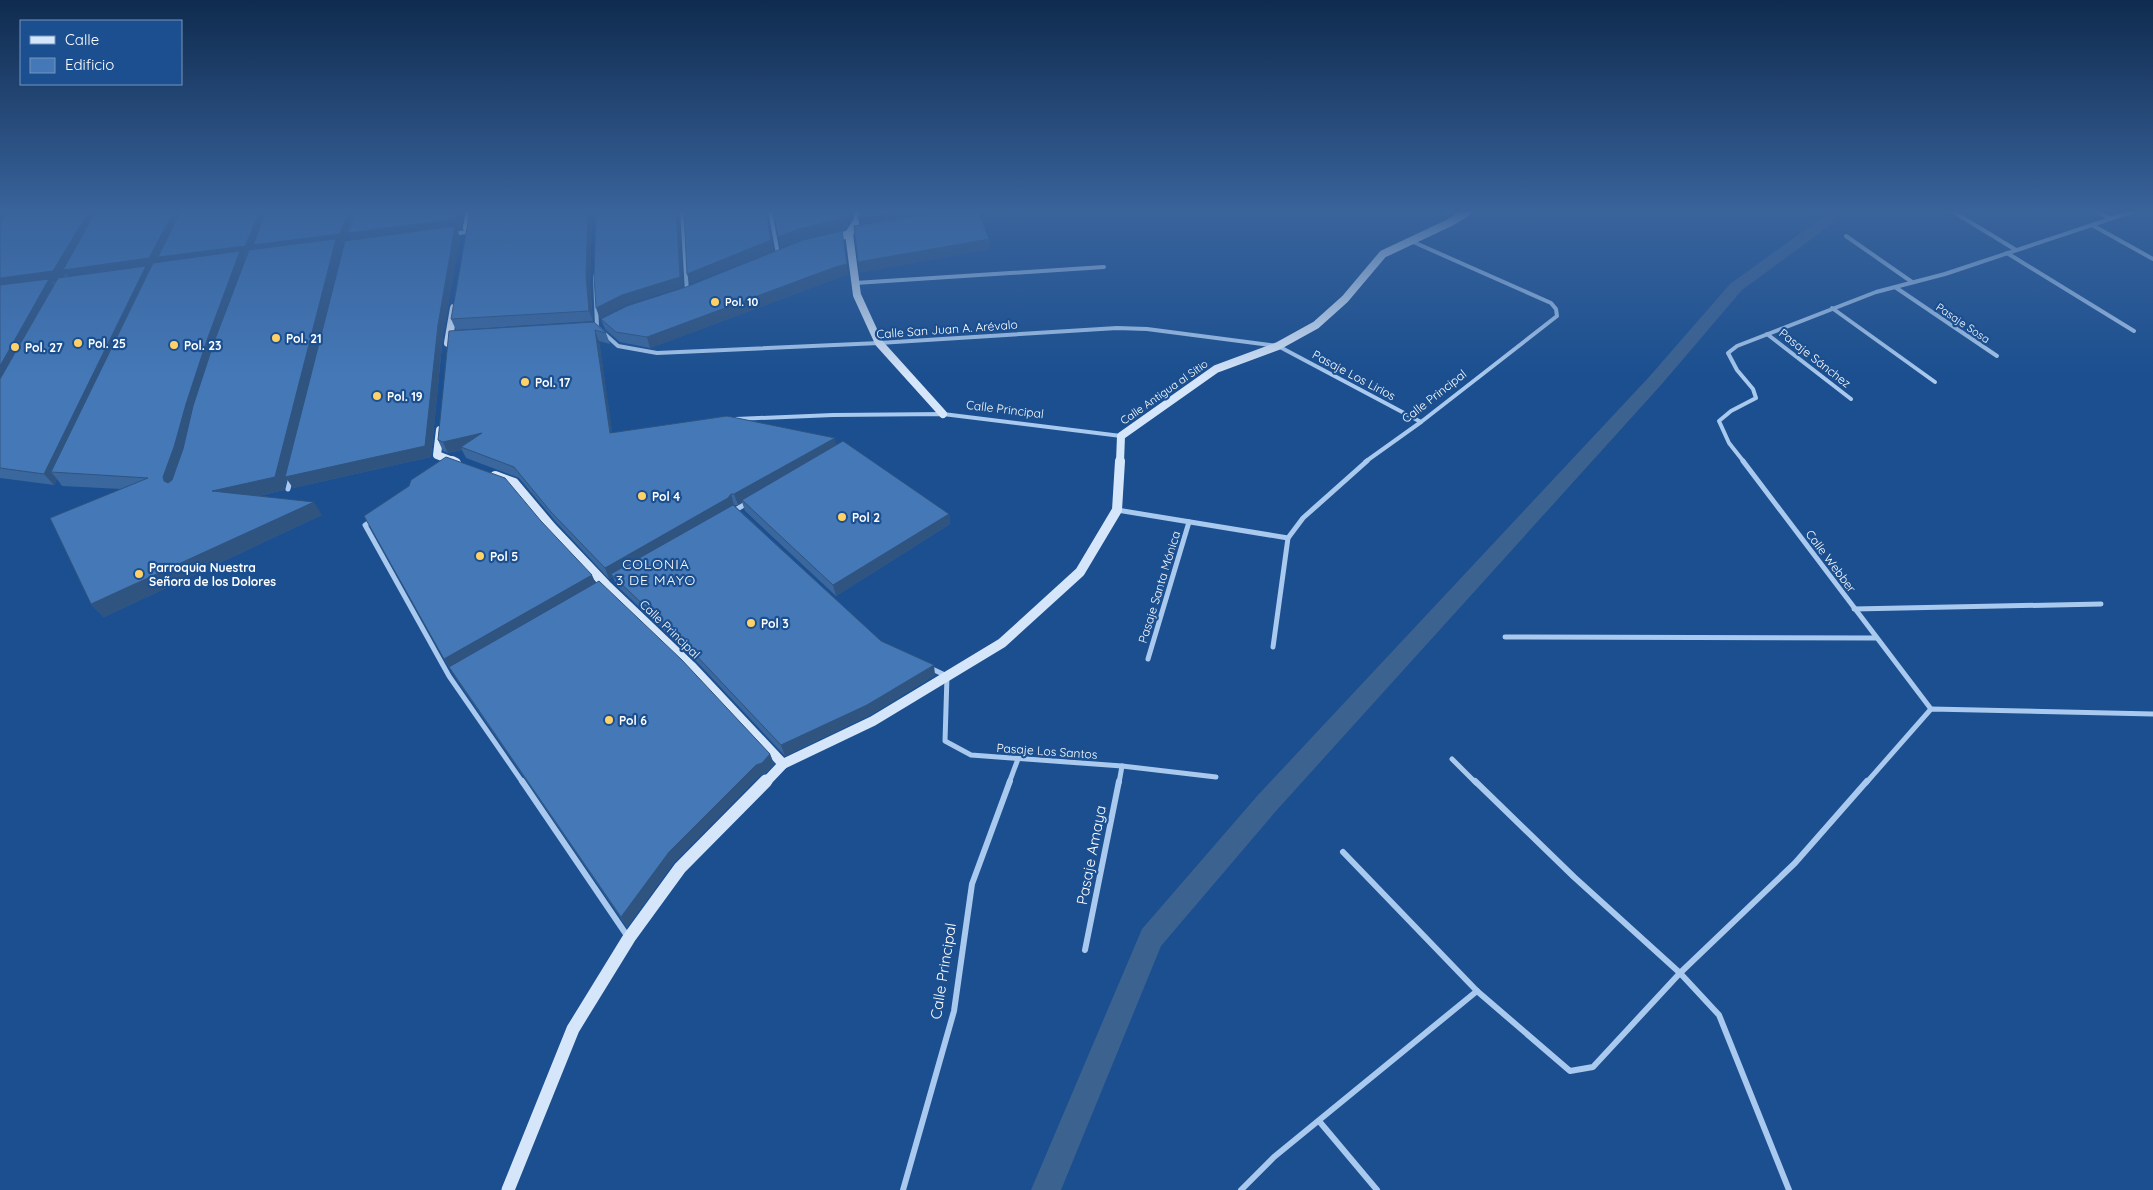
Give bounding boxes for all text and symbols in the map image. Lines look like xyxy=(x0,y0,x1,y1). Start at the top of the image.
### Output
legend xyxy=(20,20,182,85)
text: Calle xyxy=(65,30,99,49)
text: Edificio xyxy=(65,55,114,74)
place label: Pol. 10 xyxy=(725,295,758,309)
marker: Pol. 10 xyxy=(709,296,721,308)
street label: Pasaje Sosa xyxy=(1933,300,1993,346)
street label: Calle San Juan A. Arévalo xyxy=(876,317,1018,341)
street label: Pasaje Sánchez xyxy=(1776,325,1854,391)
place label: Pol. 21 xyxy=(286,331,322,346)
marker: Pol. 21 xyxy=(270,332,282,344)
place label: Pol. 25 xyxy=(88,336,126,351)
marker: Pol. 25 xyxy=(72,337,84,349)
place label: Pol. 23 xyxy=(184,338,221,353)
marker: Pol. 23 xyxy=(168,339,180,351)
place label: Pol. 27 xyxy=(25,340,63,355)
marker: Pol. 27 xyxy=(9,341,21,353)
street label: Pasaje Los Lirios xyxy=(1310,347,1399,403)
street label: Calle Antigua al Sitio xyxy=(1117,356,1211,427)
street label: Calle Principal xyxy=(1399,366,1469,426)
place label: Pol. 17 xyxy=(535,375,571,390)
marker: Pol. 17 xyxy=(519,376,531,388)
place label: Pol. 19 xyxy=(387,389,423,404)
marker: Pol. 19 xyxy=(371,390,383,402)
street label: Calle Principal xyxy=(965,397,1045,421)
place label: Pol 4 xyxy=(652,489,680,504)
marker: Pol 4 xyxy=(636,490,648,502)
place label: Pol 2 xyxy=(852,510,880,525)
marker: Pol 2 xyxy=(836,511,848,523)
street label: Calle Webber xyxy=(1803,527,1860,596)
street label: Pasaje Santa Mónica xyxy=(1135,529,1183,645)
place label: Pol 5 xyxy=(490,549,518,564)
marker: Pol 5 xyxy=(474,550,486,562)
district label: COLONIA 3 DE MAYO xyxy=(616,555,696,589)
place label: Parroquia Nuestra Señora de los Dolores xyxy=(149,560,276,589)
marker: Parroquia Nuestra Señora de los Dolores xyxy=(133,568,145,580)
street label: Calle Principal xyxy=(637,597,703,661)
place label: Pol 3 xyxy=(761,616,789,631)
marker: Pol 3 xyxy=(745,617,757,629)
place label: Pol 6 xyxy=(619,713,647,728)
marker: Pol 6 xyxy=(603,714,615,726)
street label: Pasaje Los Santos xyxy=(996,740,1098,762)
street label: Pasaje Amaya xyxy=(1072,804,1110,906)
street label: Calle Principal xyxy=(926,921,960,1021)

